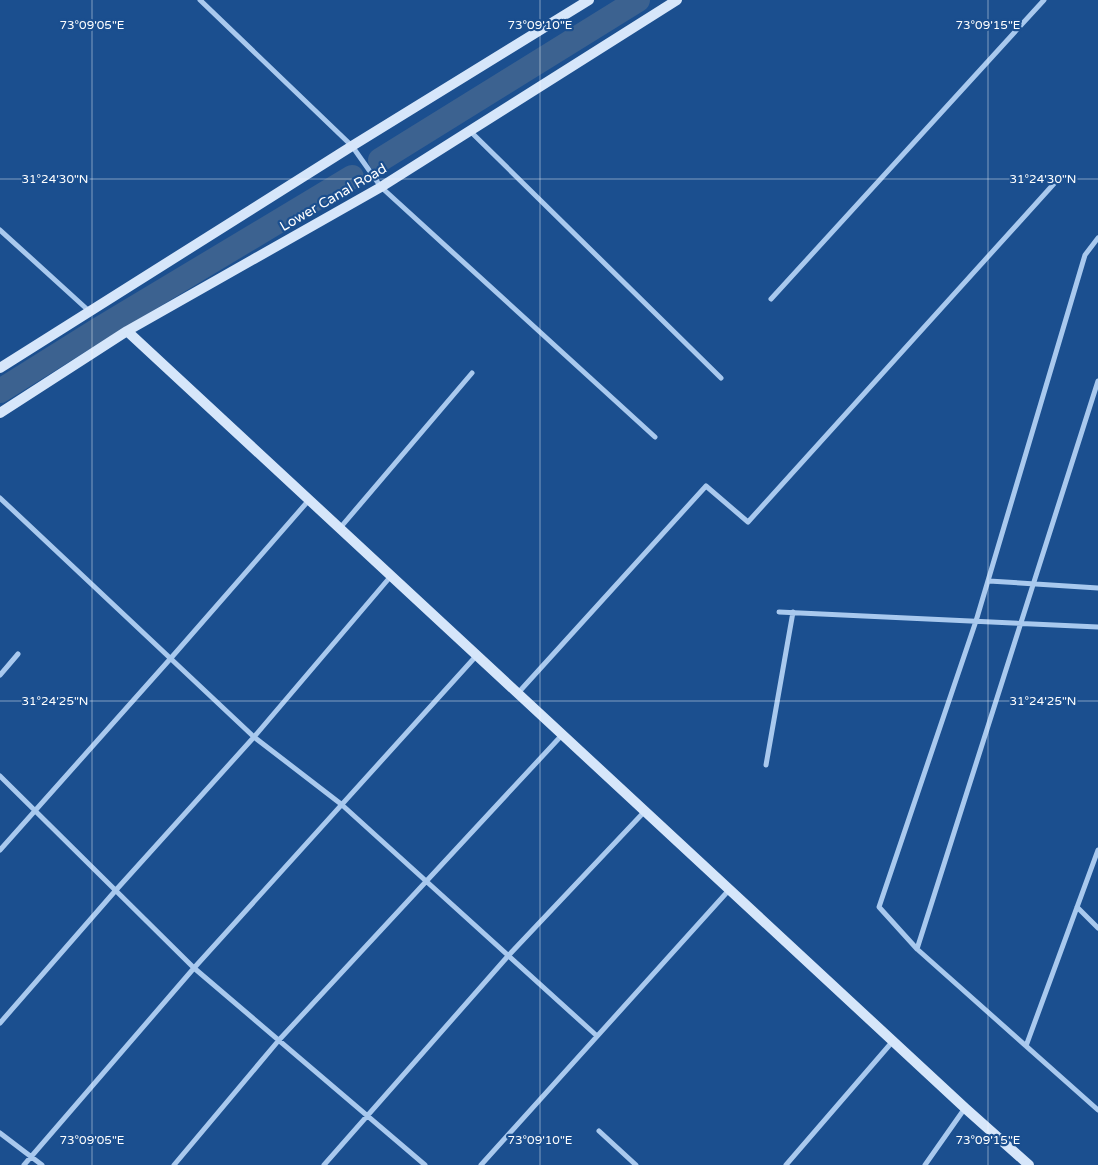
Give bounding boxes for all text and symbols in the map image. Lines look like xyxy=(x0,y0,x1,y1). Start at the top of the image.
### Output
text: 73°09'05"E xyxy=(59,18,125,32)
text: 73°09'10"E xyxy=(507,18,573,32)
text: 73°09'15"E xyxy=(955,18,1021,32)
street label: Lower Canal Road xyxy=(277,160,390,235)
text: 31°24'30"N xyxy=(22,172,89,186)
text: 31°24'30"N xyxy=(1010,172,1077,186)
text: 31°24'25"N xyxy=(22,694,89,708)
text: 31°24'25"N xyxy=(1010,694,1077,708)
text: 73°09'05"E xyxy=(59,1133,125,1147)
text: 73°09'10"E xyxy=(507,1133,573,1147)
text: 73°09'15"E xyxy=(955,1133,1021,1147)

